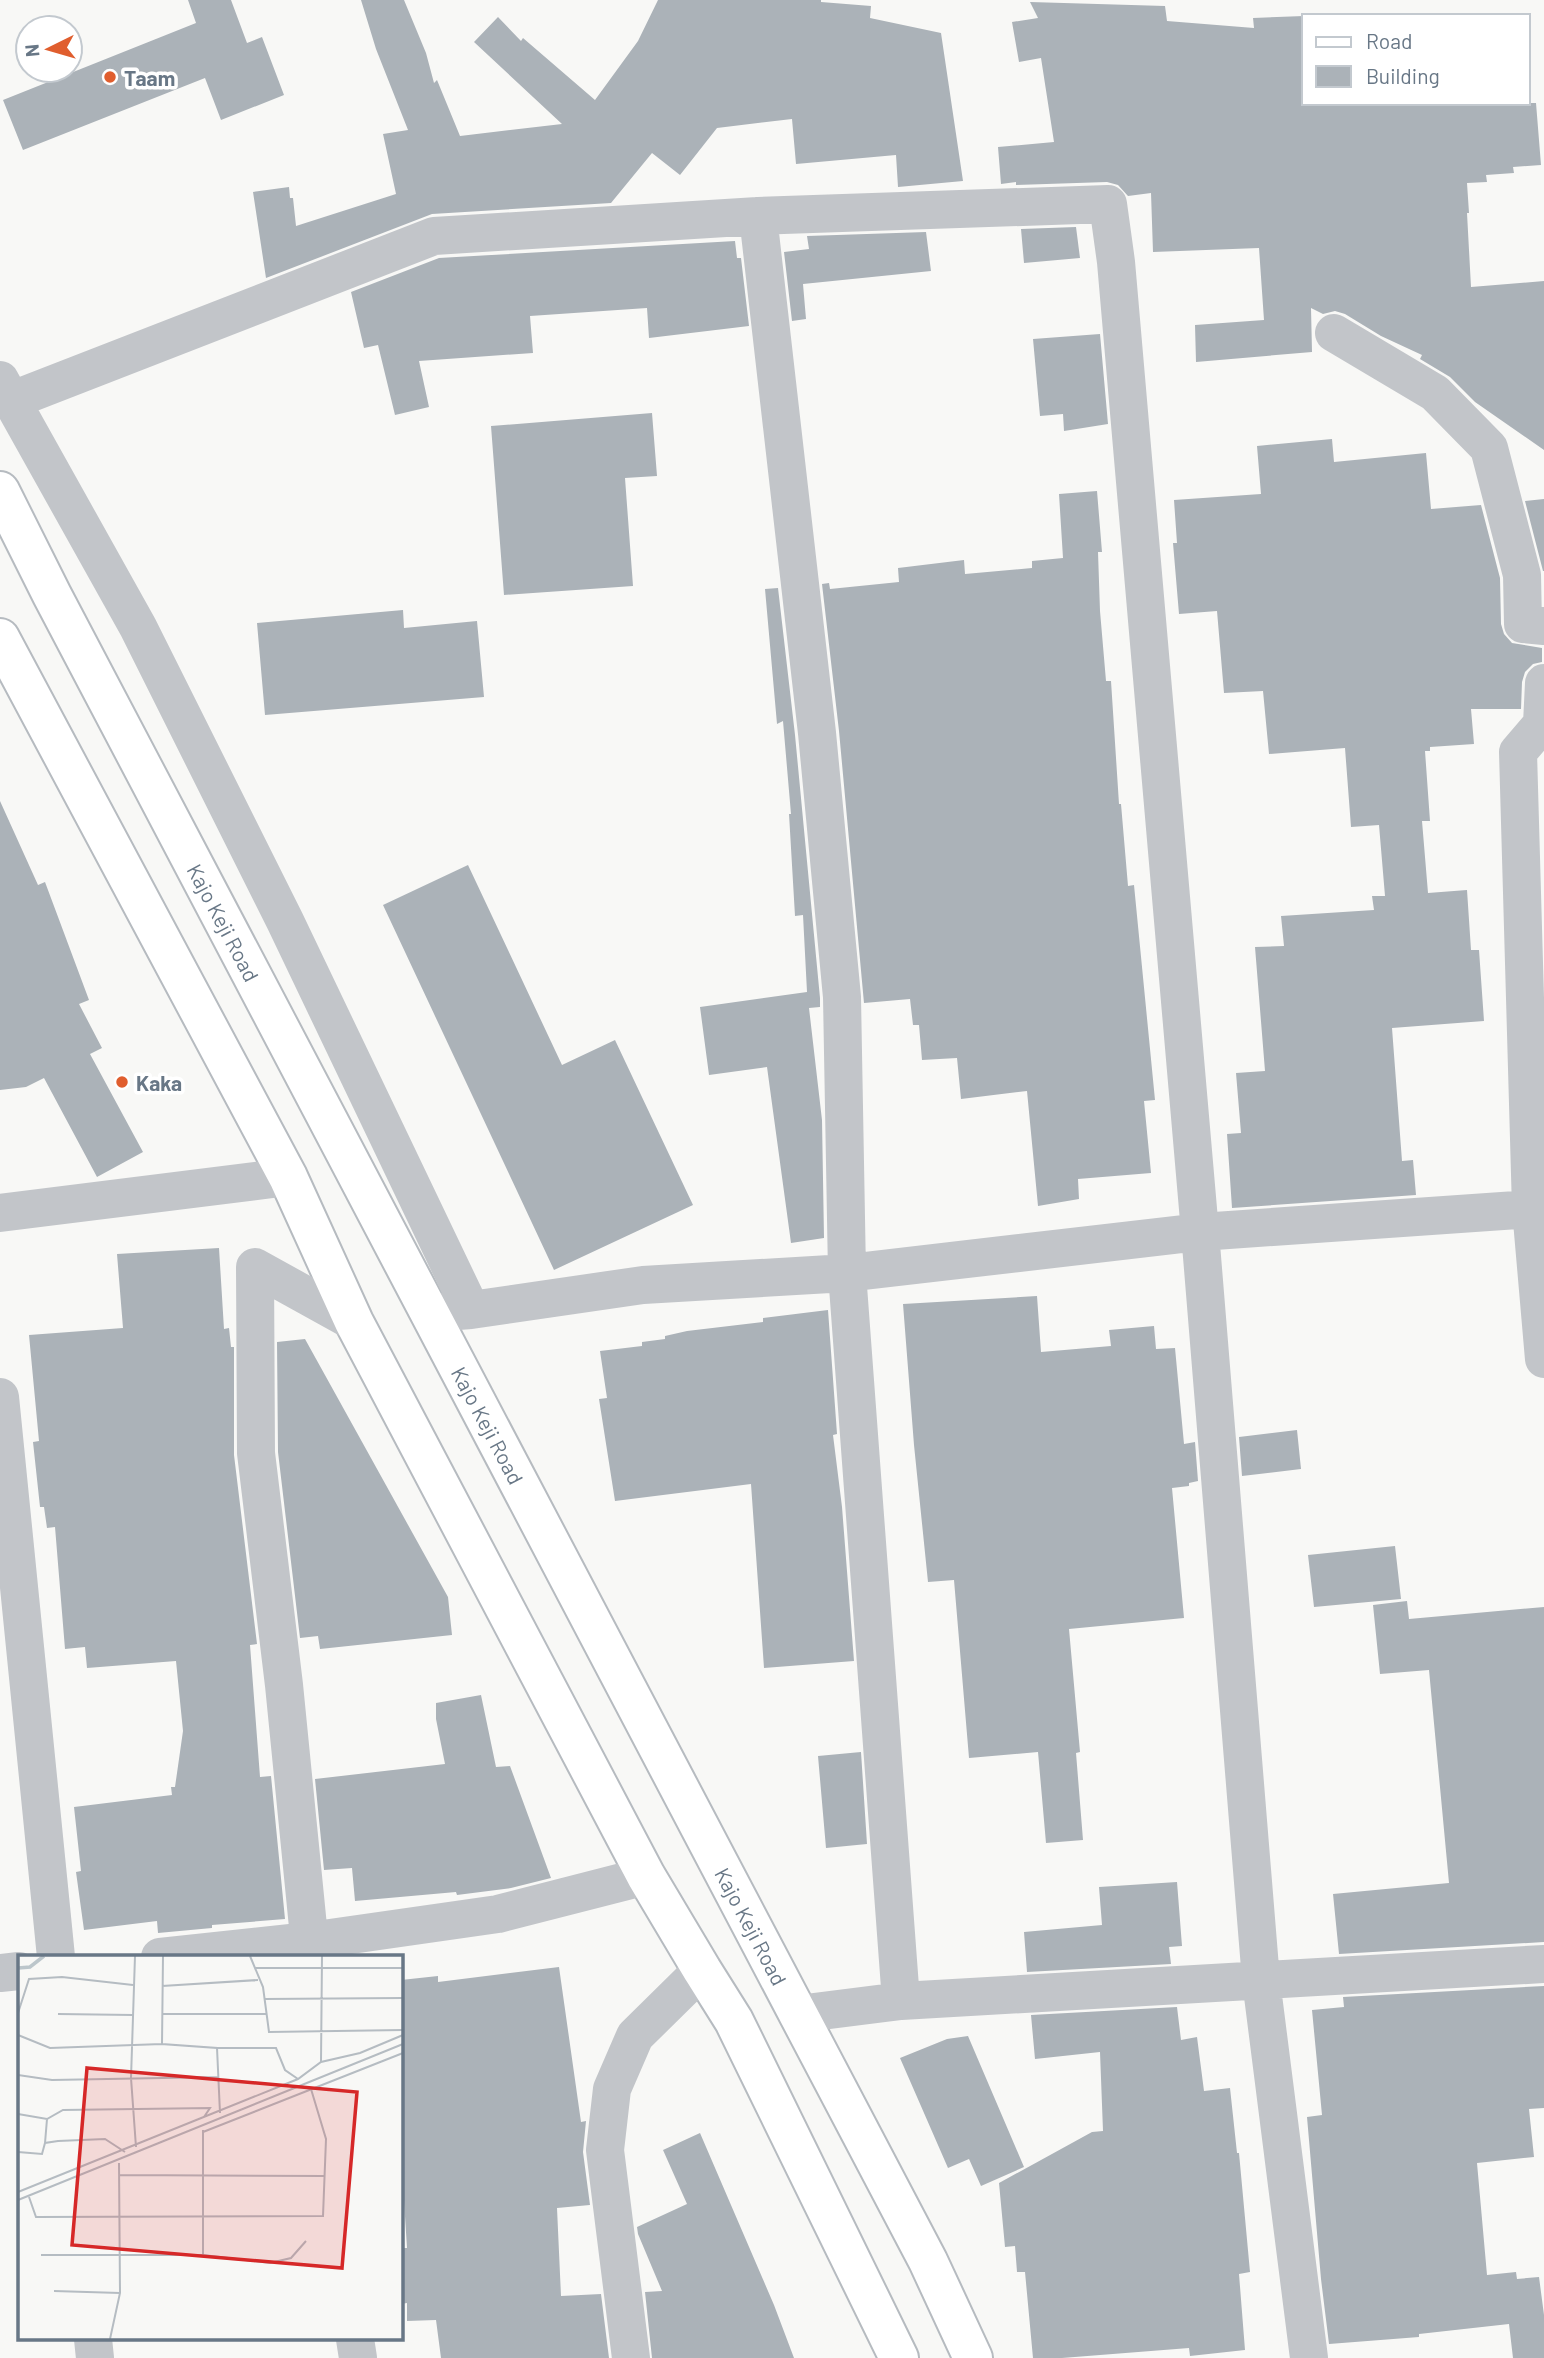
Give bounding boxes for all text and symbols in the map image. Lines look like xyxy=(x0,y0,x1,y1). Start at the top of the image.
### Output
north arrow xyxy=(14,14,84,84)
legend xyxy=(1302,14,1530,105)
text: Road xyxy=(1366,28,1412,53)
text: N xyxy=(20,43,44,58)
text: Building xyxy=(1366,63,1440,88)
place label: Taam xyxy=(124,65,175,90)
marker: Taam xyxy=(102,69,118,85)
street label: Kajo Keji Road xyxy=(183,859,265,985)
place label: Kaka xyxy=(136,1070,182,1095)
marker: Kaka xyxy=(114,1074,130,1090)
street label: Kajo Keji Road xyxy=(447,1362,530,1488)
street label: Kajo Keji Road xyxy=(711,1863,793,1989)
inset map xyxy=(18,1955,402,2340)

